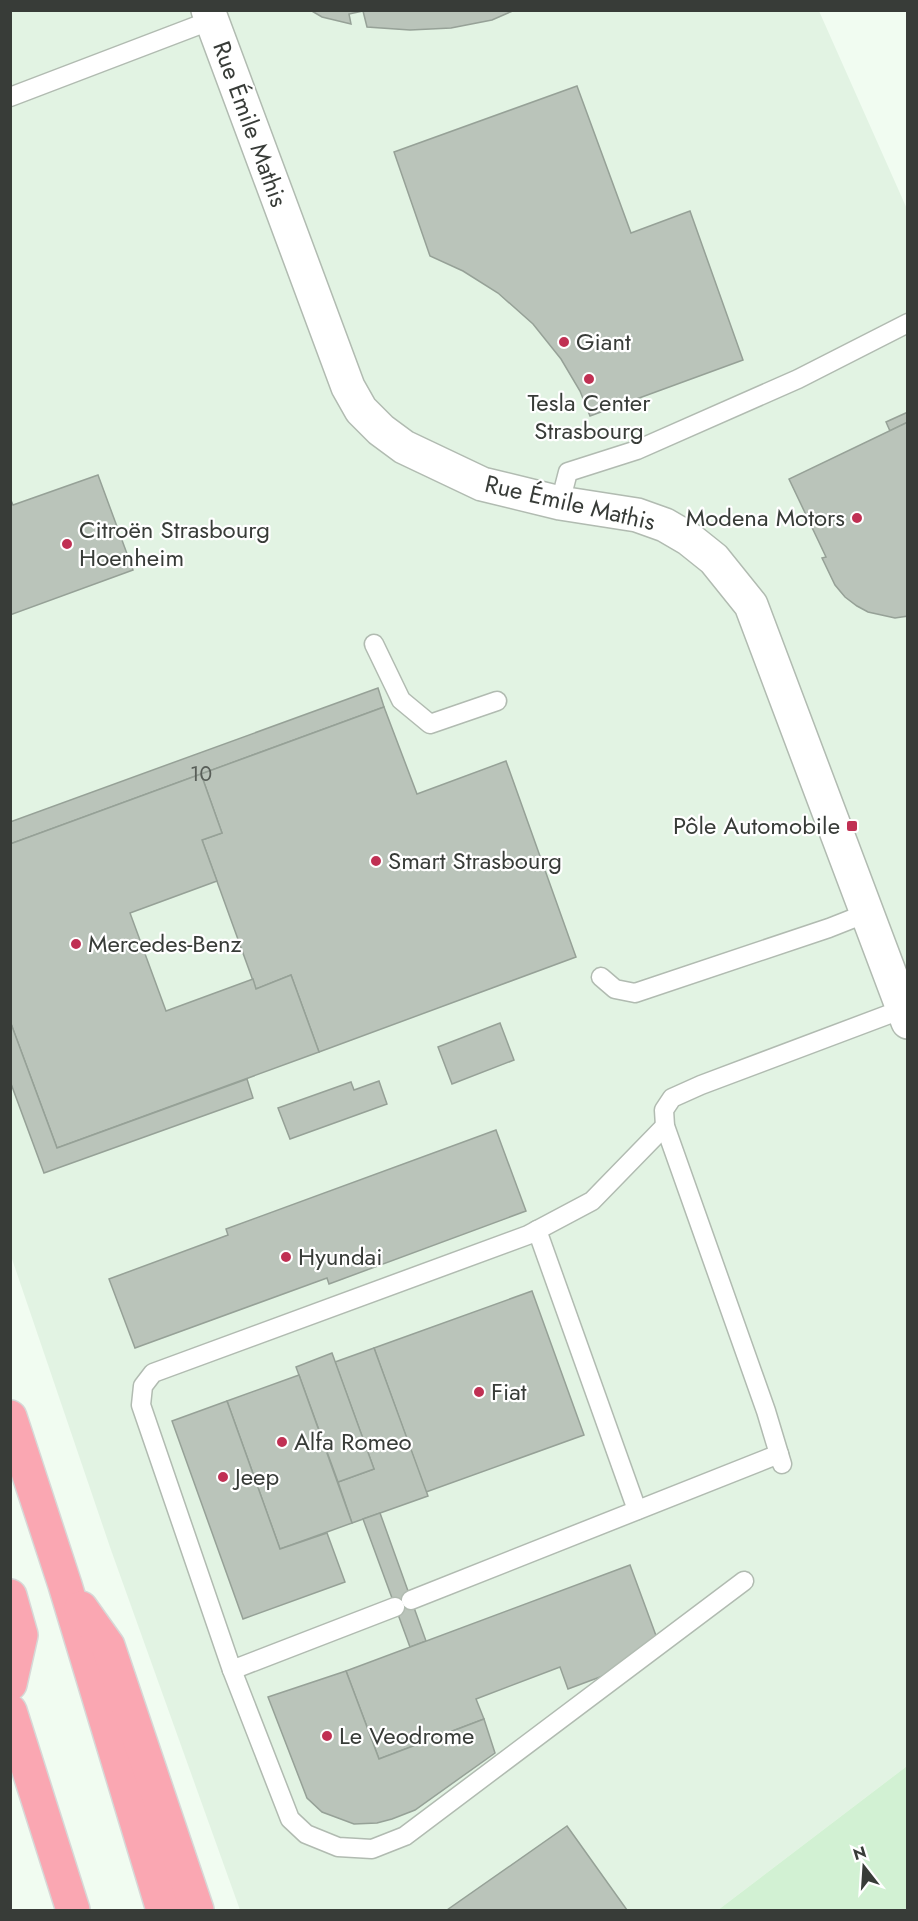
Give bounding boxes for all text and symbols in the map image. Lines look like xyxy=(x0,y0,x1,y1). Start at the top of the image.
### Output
street label: Rue Émile Mathis xyxy=(204,36,297,212)
place label: Giant xyxy=(576,324,631,359)
marker: Giant xyxy=(557,335,571,349)
marker: Tesla Center Strasbourg xyxy=(582,372,596,386)
place label: Tesla Center Strasbourg xyxy=(528,385,651,448)
street label: Rue Émile Mathis xyxy=(481,466,659,539)
place label: Modena Motors xyxy=(686,500,845,535)
marker: Modena Motors xyxy=(850,511,864,525)
place label: Citroën Strasbourg Hoenheim xyxy=(79,512,270,575)
marker: Citroën Strasbourg Hoenheim xyxy=(60,537,74,551)
house number: 10 xyxy=(190,759,212,789)
place label: Pôle Automobile xyxy=(673,808,840,843)
marker: Pôle Automobile xyxy=(845,819,859,833)
place label: Smart Strasbourg xyxy=(388,843,562,878)
marker: Smart Strasbourg xyxy=(369,854,383,868)
place label: Mercedes-Benz xyxy=(88,926,242,961)
marker: Mercedes-Benz xyxy=(69,937,83,951)
place label: Hyundai xyxy=(298,1239,382,1274)
marker: Hyundai xyxy=(279,1250,293,1264)
place label: Fiat xyxy=(491,1374,527,1409)
marker: Fiat xyxy=(472,1385,486,1399)
place label: Alfa Romeo xyxy=(294,1424,412,1459)
marker: Alfa Romeo xyxy=(275,1435,289,1449)
place label: Jeep xyxy=(232,1459,279,1494)
marker: Jeep xyxy=(216,1470,230,1484)
place label: Le Veodrome xyxy=(339,1718,474,1753)
marker: Le Veodrome xyxy=(320,1729,334,1743)
north arrow xyxy=(834,1837,894,1897)
text: N xyxy=(850,1840,869,1866)

